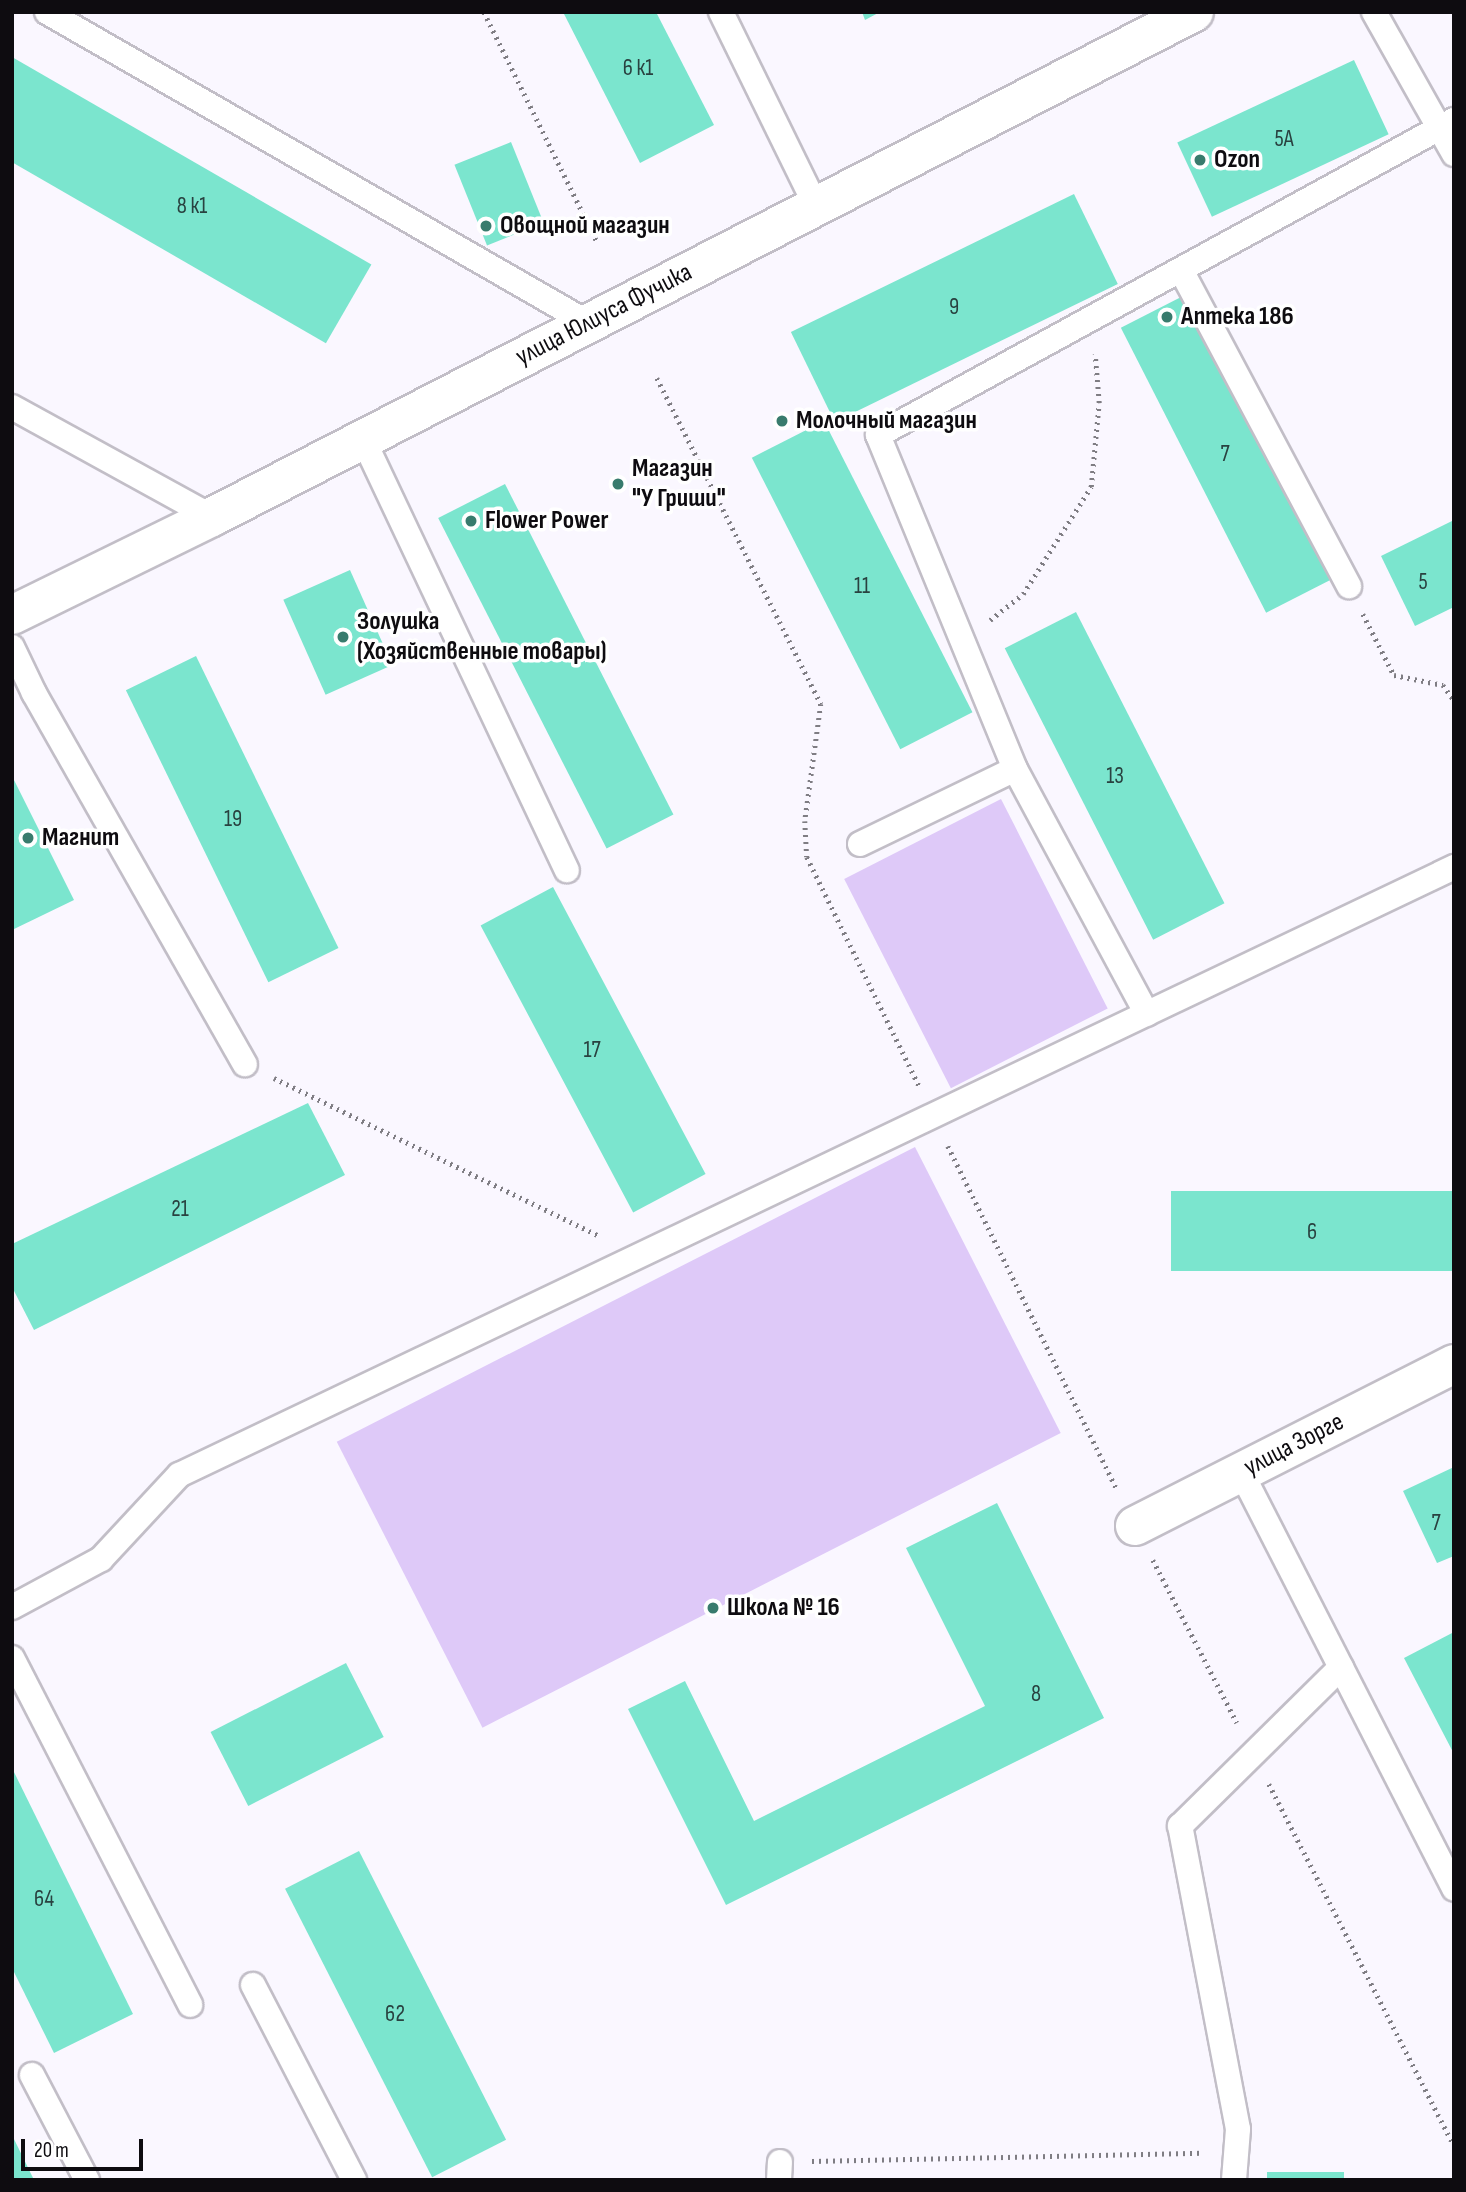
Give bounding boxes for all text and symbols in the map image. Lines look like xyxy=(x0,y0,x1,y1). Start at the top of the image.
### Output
house number: 6 к1 xyxy=(623,54,653,82)
house number: 5А xyxy=(1274,125,1294,153)
place label: Ozon xyxy=(1214,144,1260,176)
marker: Ozon xyxy=(1192,152,1208,168)
house number: 8 к1 xyxy=(177,192,207,220)
place label: Овощной магазин xyxy=(500,210,670,242)
marker: Овощной магазин xyxy=(478,218,494,234)
street label: улица Юлиуса Фучика xyxy=(511,257,697,373)
house number: 9 xyxy=(949,293,959,321)
place label: Аптека 186 xyxy=(1181,301,1294,333)
marker: Аптека 186 xyxy=(1159,309,1175,325)
place label: Молочный магазин xyxy=(796,405,977,437)
marker: Молочный магазин xyxy=(774,413,790,429)
house number: 7 xyxy=(1220,440,1230,468)
place label: Магазин "У Гриши" xyxy=(632,453,726,514)
marker: Магазин "У Гриши" xyxy=(610,476,626,492)
place label: Flower Power xyxy=(485,505,609,537)
marker: Flower Power xyxy=(463,513,479,529)
house number: 5 xyxy=(1418,568,1428,596)
house number: 11 xyxy=(854,572,870,600)
place label: Золушка (Хозяйственные товары) xyxy=(357,606,607,668)
marker: Золушка (Хозяйственные товары) xyxy=(335,629,351,645)
house number: 13 xyxy=(1106,762,1124,790)
house number: 19 xyxy=(224,805,242,833)
place label: Магнит xyxy=(42,822,119,854)
marker: Магнит xyxy=(20,830,36,846)
house number: 17 xyxy=(583,1036,601,1064)
house number: 21 xyxy=(171,1195,189,1223)
house number: 6 xyxy=(1307,1218,1317,1246)
street label: улица Зорге xyxy=(1239,1407,1349,1483)
house number: 7 xyxy=(1431,1509,1441,1537)
place label: Школа № 16 xyxy=(727,1592,840,1624)
marker: Школа № 16 xyxy=(705,1600,721,1616)
house number: 8 xyxy=(1031,1680,1041,1708)
house number: 64 xyxy=(34,1885,54,1913)
house number: 62 xyxy=(385,2000,405,2028)
scale bar xyxy=(24,2126,147,2170)
text: 20 m xyxy=(34,2138,69,2163)

